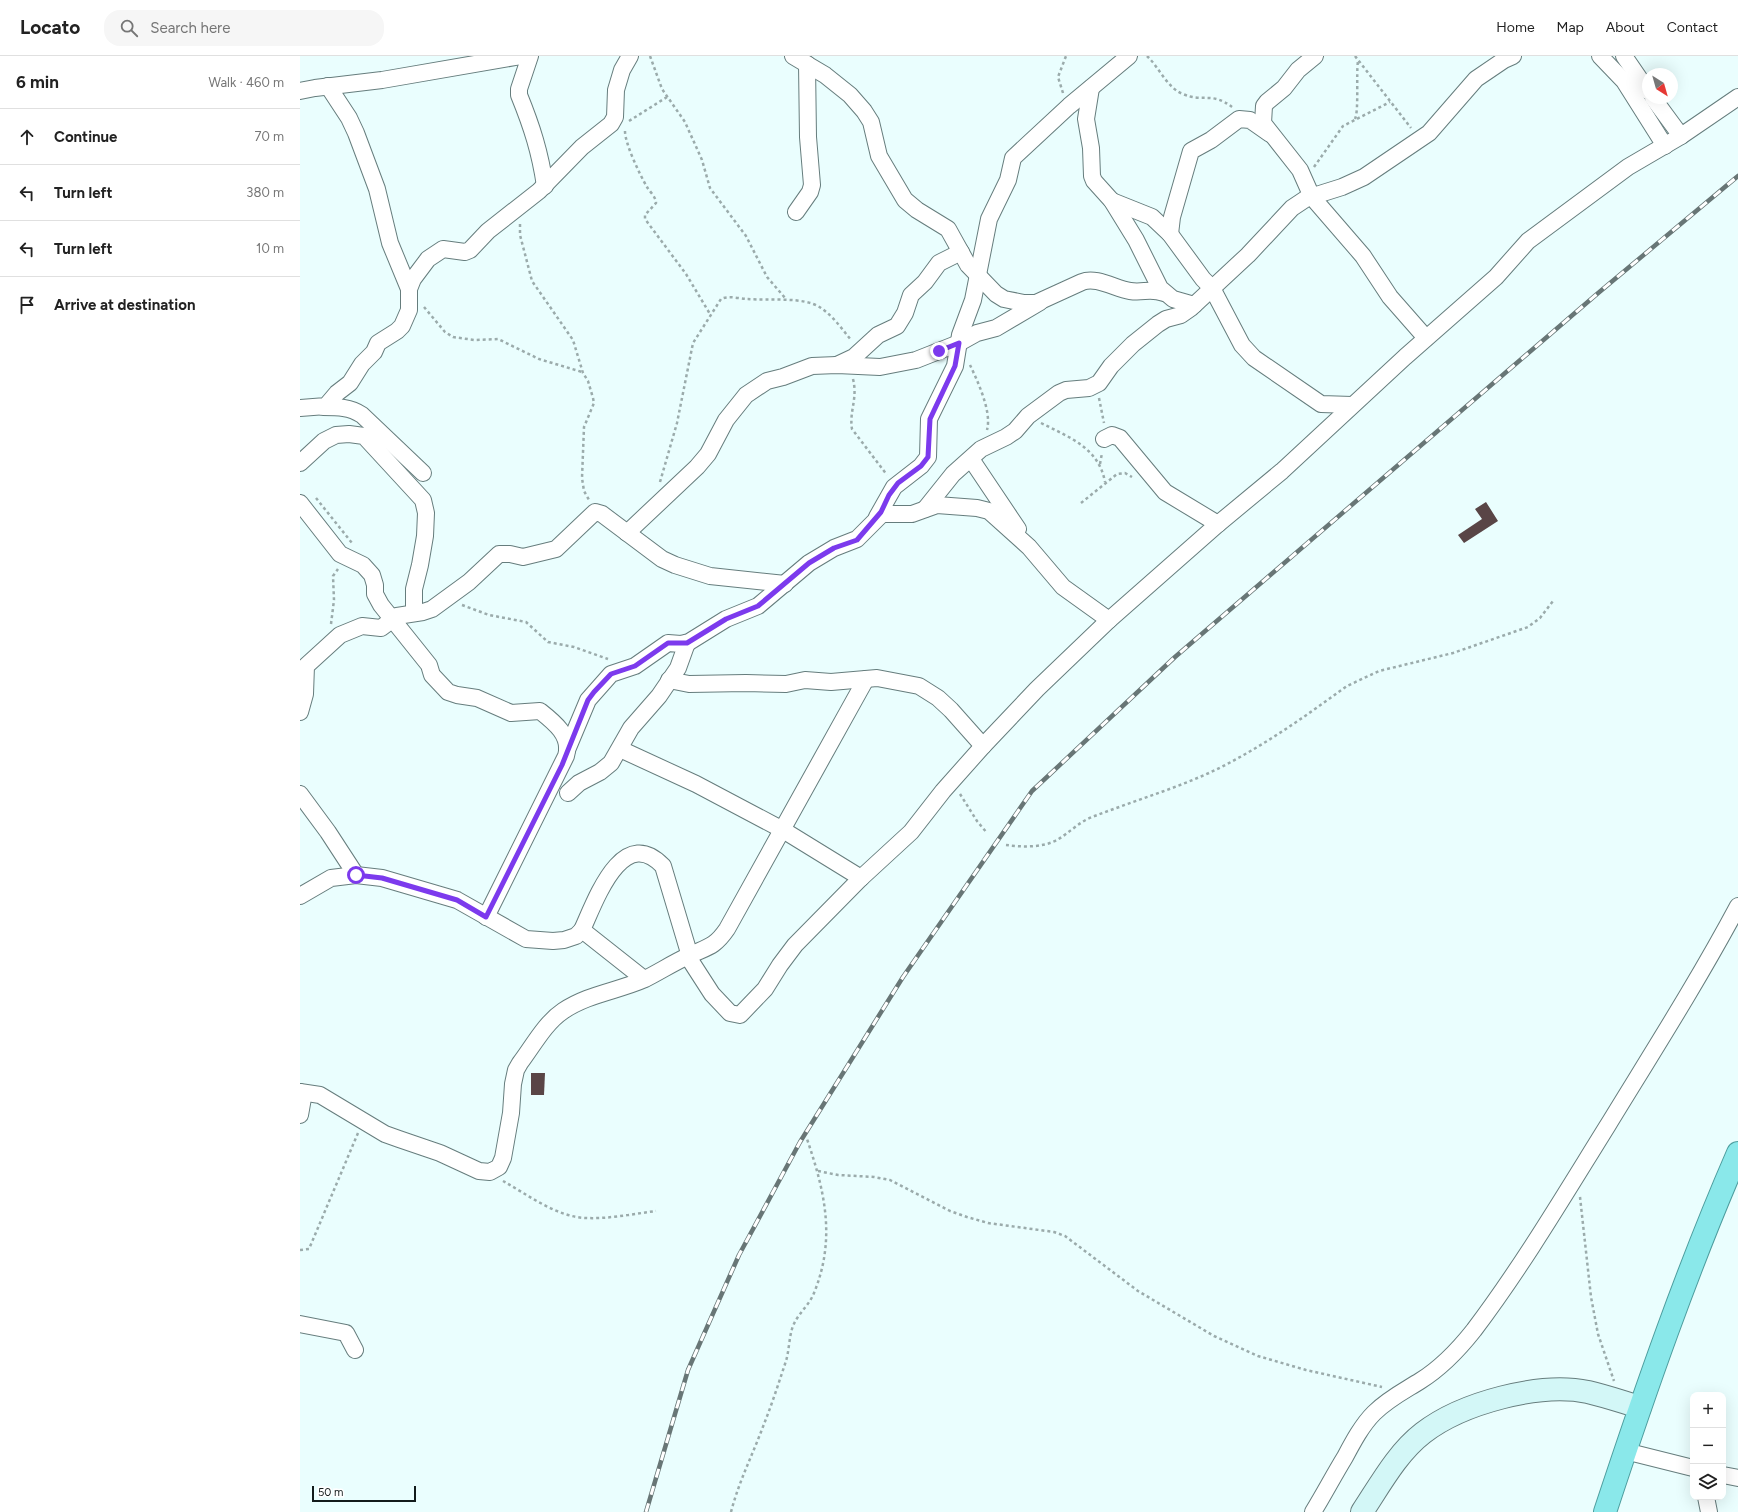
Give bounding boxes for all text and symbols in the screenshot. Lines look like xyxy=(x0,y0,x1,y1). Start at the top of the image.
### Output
search box xyxy=(104,10,384,46)
text: Locato xyxy=(20,16,80,39)
icon: search xyxy=(118,17,140,39)
text: Search here xyxy=(150,19,230,37)
text: Home xyxy=(1496,19,1535,36)
text: Map xyxy=(1557,19,1584,36)
text: About xyxy=(1606,19,1645,36)
text: Contact xyxy=(1667,19,1718,36)
north arrow xyxy=(1642,68,1678,104)
text: 6 min xyxy=(16,72,59,92)
text: Walk · 460 m xyxy=(208,75,284,90)
icon: ahead xyxy=(16,126,38,148)
text: Continue xyxy=(54,128,117,146)
text: 70 m xyxy=(254,129,284,144)
icon: left xyxy=(16,182,38,204)
text: Turn left xyxy=(54,184,112,202)
text: 380 m xyxy=(246,185,284,200)
icon: left xyxy=(16,238,38,260)
text: Turn left xyxy=(54,240,112,258)
text: 10 m xyxy=(256,241,284,256)
icon: arrive xyxy=(16,294,38,316)
text: Arrive at destination xyxy=(54,296,195,314)
route end xyxy=(930,342,948,360)
route start xyxy=(347,866,365,884)
map controls xyxy=(1690,1392,1726,1500)
button: + xyxy=(1690,1392,1726,1428)
button: − xyxy=(1690,1428,1726,1464)
button: layers xyxy=(1690,1464,1726,1500)
scale bar xyxy=(312,1484,416,1503)
text: 50 m xyxy=(318,1486,343,1499)

